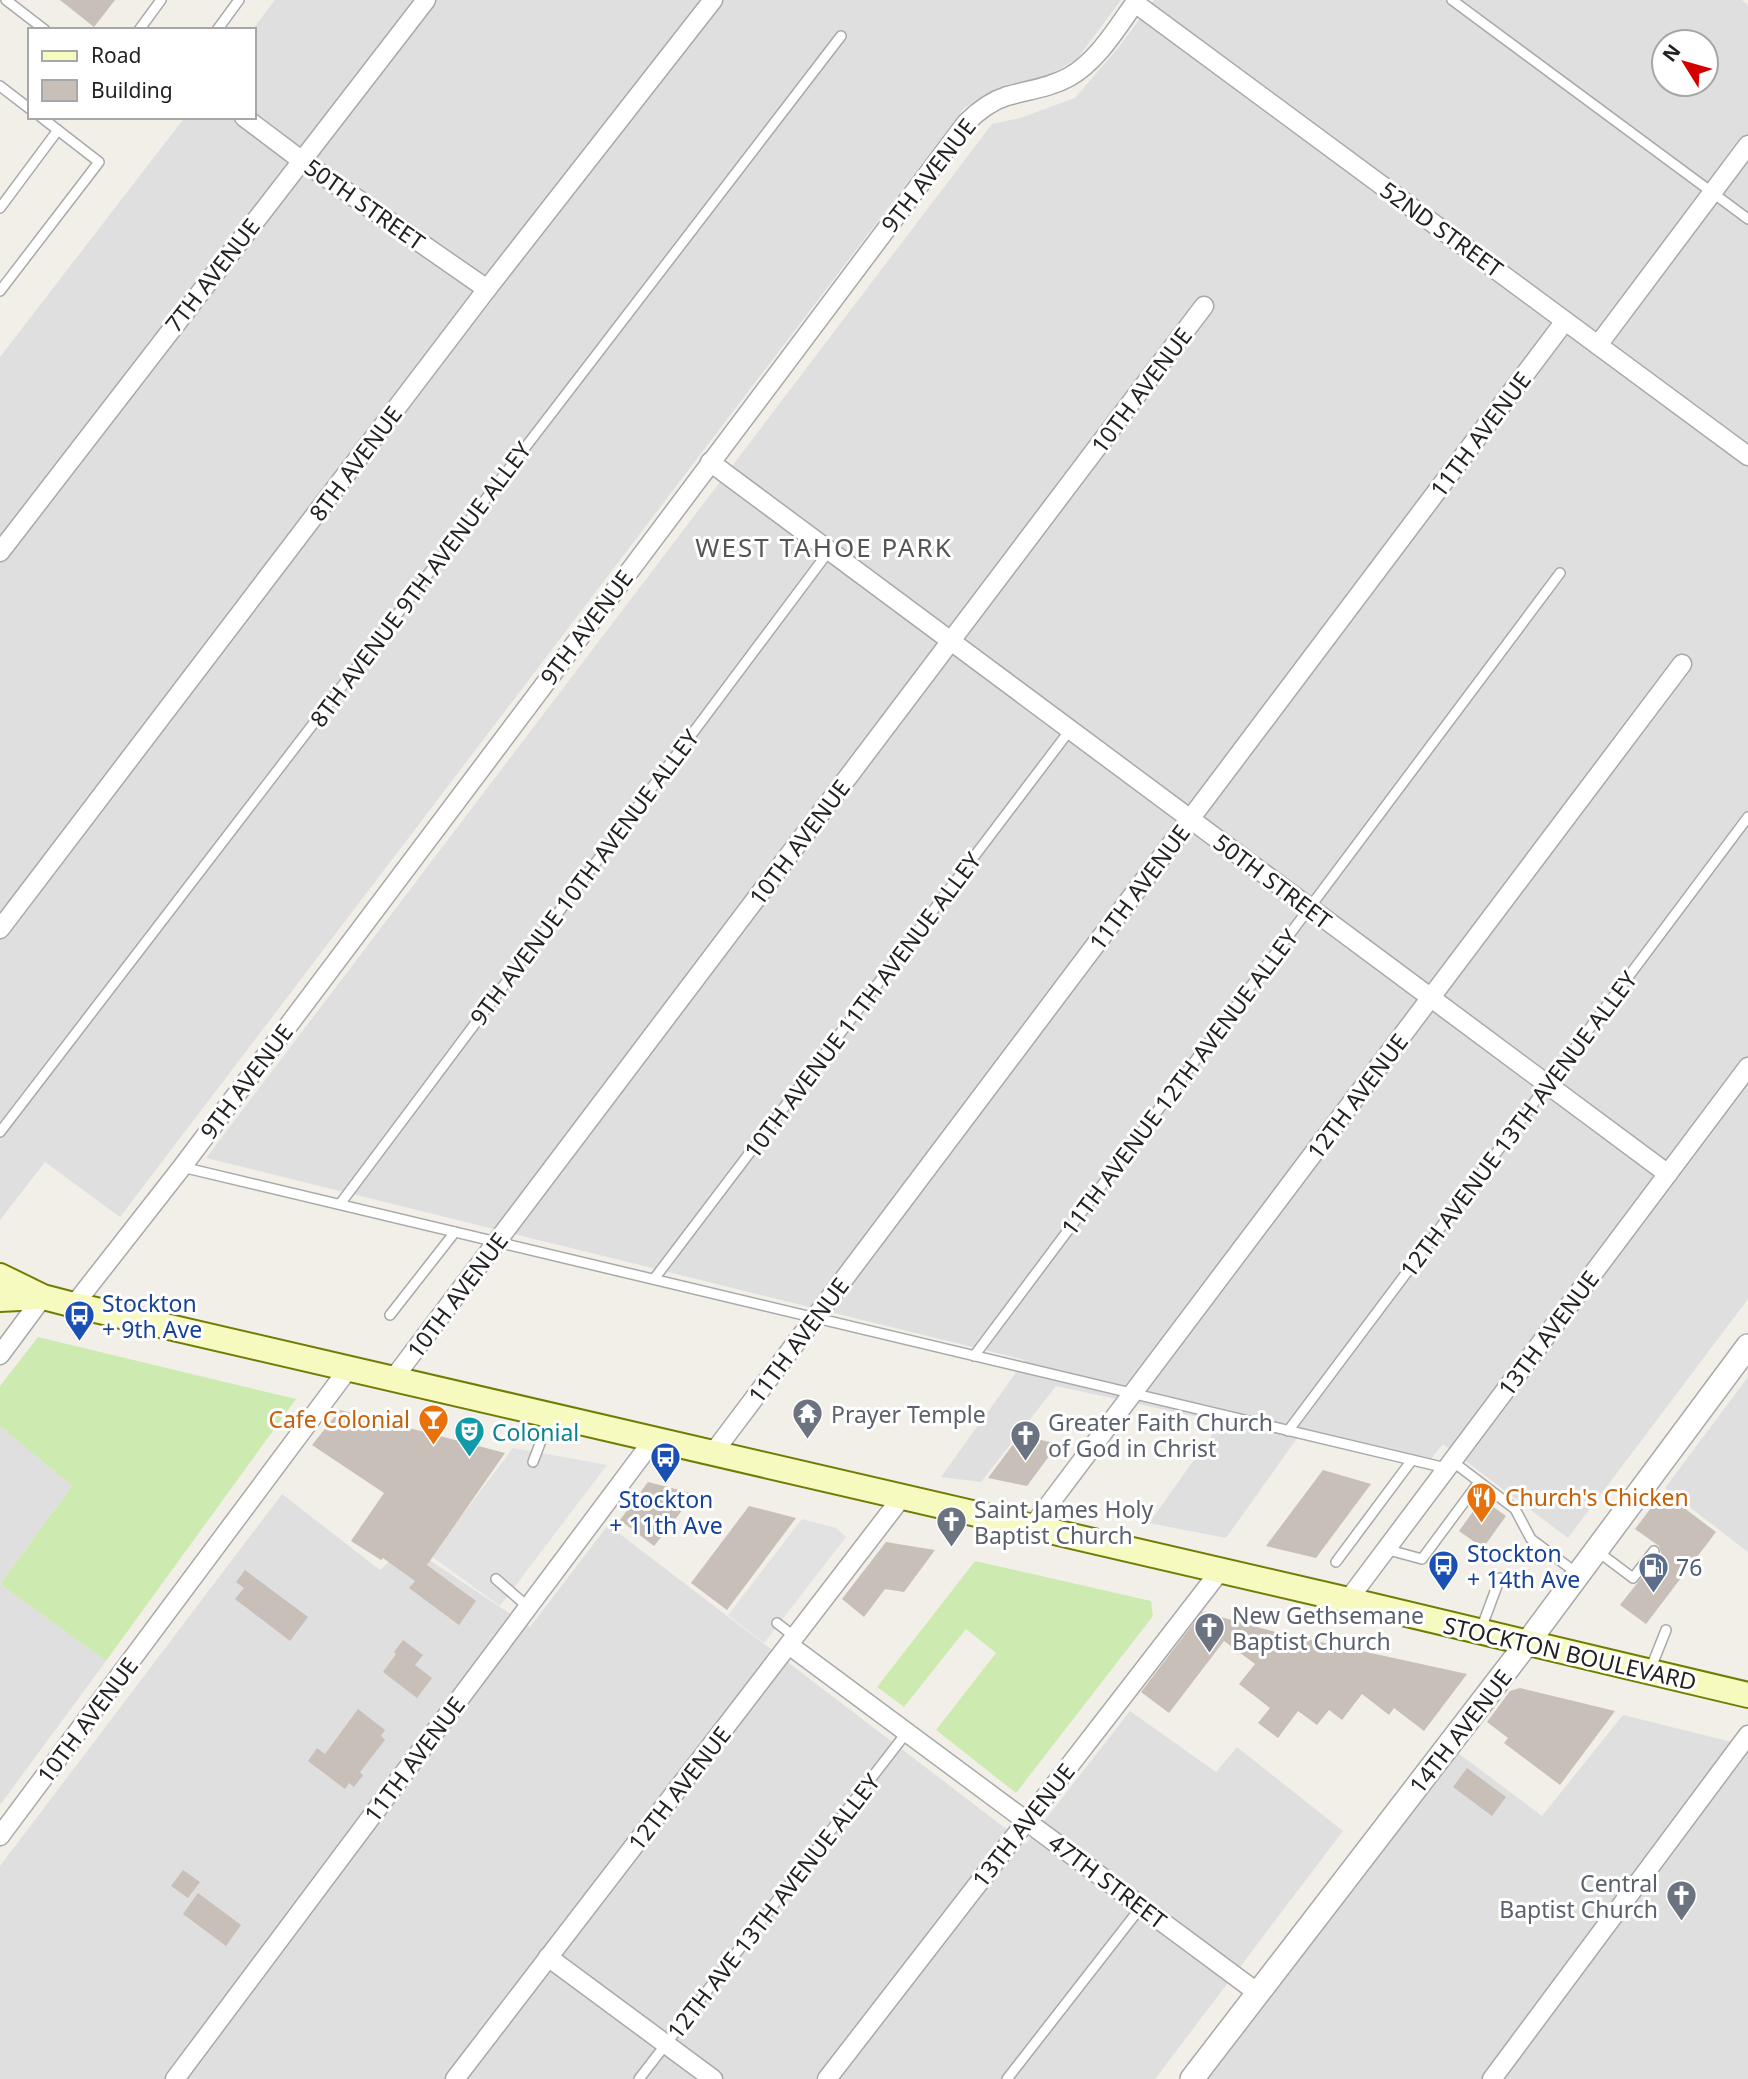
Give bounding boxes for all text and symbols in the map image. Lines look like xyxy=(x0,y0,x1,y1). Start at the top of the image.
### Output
legend xyxy=(28,28,256,119)
north arrow xyxy=(1650,28,1720,98)
text: N xyxy=(1656,39,1686,67)
text: Road xyxy=(91,41,141,69)
text: Building xyxy=(91,76,173,104)
street label: 9TH AVENUE xyxy=(873,111,983,239)
street label: 50TH STREET xyxy=(298,151,432,257)
street label: 52ND STREET xyxy=(1374,174,1510,285)
street label: 7TH AVENUE xyxy=(157,211,267,339)
street label: 10TH AVENUE xyxy=(1083,321,1199,459)
street label: 11TH AVENUE xyxy=(1422,365,1538,503)
street label: 8TH AVENUE xyxy=(301,399,409,527)
street label: 8TH AVENUE 9TH AVENUE ALLEY xyxy=(302,434,539,733)
district label: WEST TAHOE PARK xyxy=(695,529,953,565)
street label: 9TH AVENUE xyxy=(532,563,640,691)
street label: 9TH AVENUE 10TH AVENUE ALLEY xyxy=(462,722,706,1031)
street label: 10TH AVENUE xyxy=(741,773,857,911)
street label: 11TH AVENUE xyxy=(1081,818,1197,956)
street label: 50TH STREET xyxy=(1207,826,1339,936)
street label: 10TH AVENUE 11TH AVENUE ALLEY xyxy=(736,845,988,1165)
street label: 11TH AVENUE 12TH AVENUE ALLEY xyxy=(1053,922,1305,1242)
street label: 12TH AVENUE 13TH AVENUE ALLEY xyxy=(1392,964,1644,1284)
street label: 9TH AVENUE xyxy=(192,1017,300,1145)
street label: 12TH AVENUE xyxy=(1299,1027,1415,1165)
street label: 10TH AVENUE xyxy=(399,1226,515,1364)
street label: 13TH AVENUE xyxy=(1490,1264,1606,1402)
street label: 11TH AVENUE xyxy=(740,1271,856,1409)
place label: Stockton + 9th Ave xyxy=(102,1287,202,1345)
bus stop icon: Stockton + 9th Ave xyxy=(62,1299,96,1343)
temple icon: Prayer Temple xyxy=(791,1397,825,1441)
place label: Prayer Temple xyxy=(831,1398,986,1430)
bar icon: Cafe Colonial xyxy=(416,1402,450,1446)
place label: Cafe Colonial xyxy=(268,1403,410,1435)
place label: Greater Faith Church of God in Christ xyxy=(1048,1406,1273,1464)
theatre icon: Colonial xyxy=(452,1415,486,1459)
place label: Colonial xyxy=(492,1416,579,1448)
church icon: Greater Faith Church of God in Christ xyxy=(1008,1418,1042,1462)
bus stop icon: Stockton + 11th Ave xyxy=(649,1441,683,1485)
restaurant icon: Church's Chicken xyxy=(1465,1480,1499,1524)
place label: Church's Chicken xyxy=(1505,1481,1689,1513)
place label: Stockton + 11th Ave xyxy=(609,1483,723,1541)
place label: Saint James Holy Baptist Church xyxy=(974,1493,1154,1551)
church icon: Saint James Holy Baptist Church xyxy=(934,1505,968,1549)
place label: Stockton + 14th Ave xyxy=(1467,1537,1580,1595)
bus stop icon: Stockton + 14th Ave xyxy=(1427,1549,1461,1593)
fuel station icon: 76 xyxy=(1636,1550,1670,1594)
place label: 76 xyxy=(1676,1551,1702,1583)
place label: New Gethsemane Baptist Church xyxy=(1232,1599,1424,1657)
street label: STOCKTON BOULEVARD xyxy=(1440,1608,1700,1698)
church icon: New Gethsemane Baptist Church xyxy=(1192,1611,1226,1655)
street label: 10TH AVENUE xyxy=(29,1651,145,1789)
street label: 14TH AVENUE xyxy=(1401,1662,1519,1800)
street label: 11TH AVENUE xyxy=(356,1690,472,1828)
street label: 12TH AVENUE xyxy=(620,1719,738,1857)
street label: 13TH AVENUE xyxy=(964,1756,1082,1894)
street label: 12TH AVE 13TH AVENUE ALLEY xyxy=(659,1766,887,2045)
street label: 47TH STREET xyxy=(1042,1826,1174,1936)
place label: Central Baptist Church xyxy=(1499,1867,1658,1925)
church icon: Central Baptist Church xyxy=(1664,1879,1698,1923)

